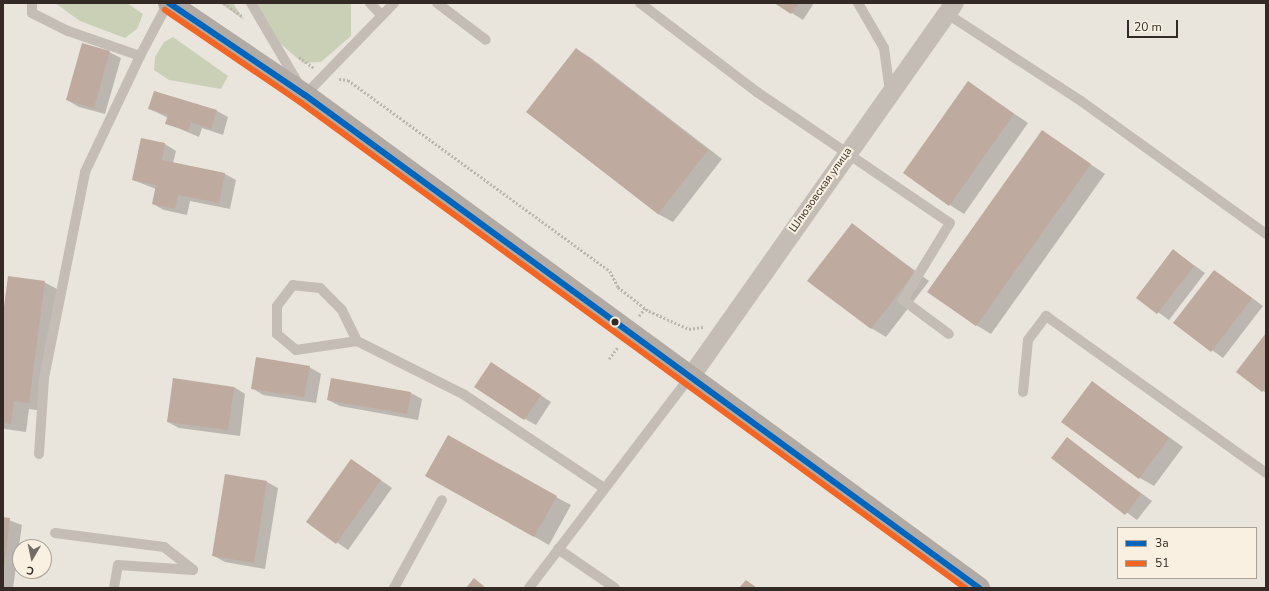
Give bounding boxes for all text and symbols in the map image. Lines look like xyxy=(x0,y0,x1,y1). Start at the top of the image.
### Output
scale bar xyxy=(1129,12,1180,38)
text: 20 m xyxy=(1134,19,1162,35)
street label: Шлюзовская улица xyxy=(787,145,855,235)
unlabelled marker xyxy=(610,317,620,327)
legend xyxy=(1117,527,1257,579)
text: 3а xyxy=(1155,535,1169,551)
north arrow xyxy=(12,539,52,579)
text: 51 xyxy=(1155,555,1169,571)
text: С xyxy=(25,562,35,578)

